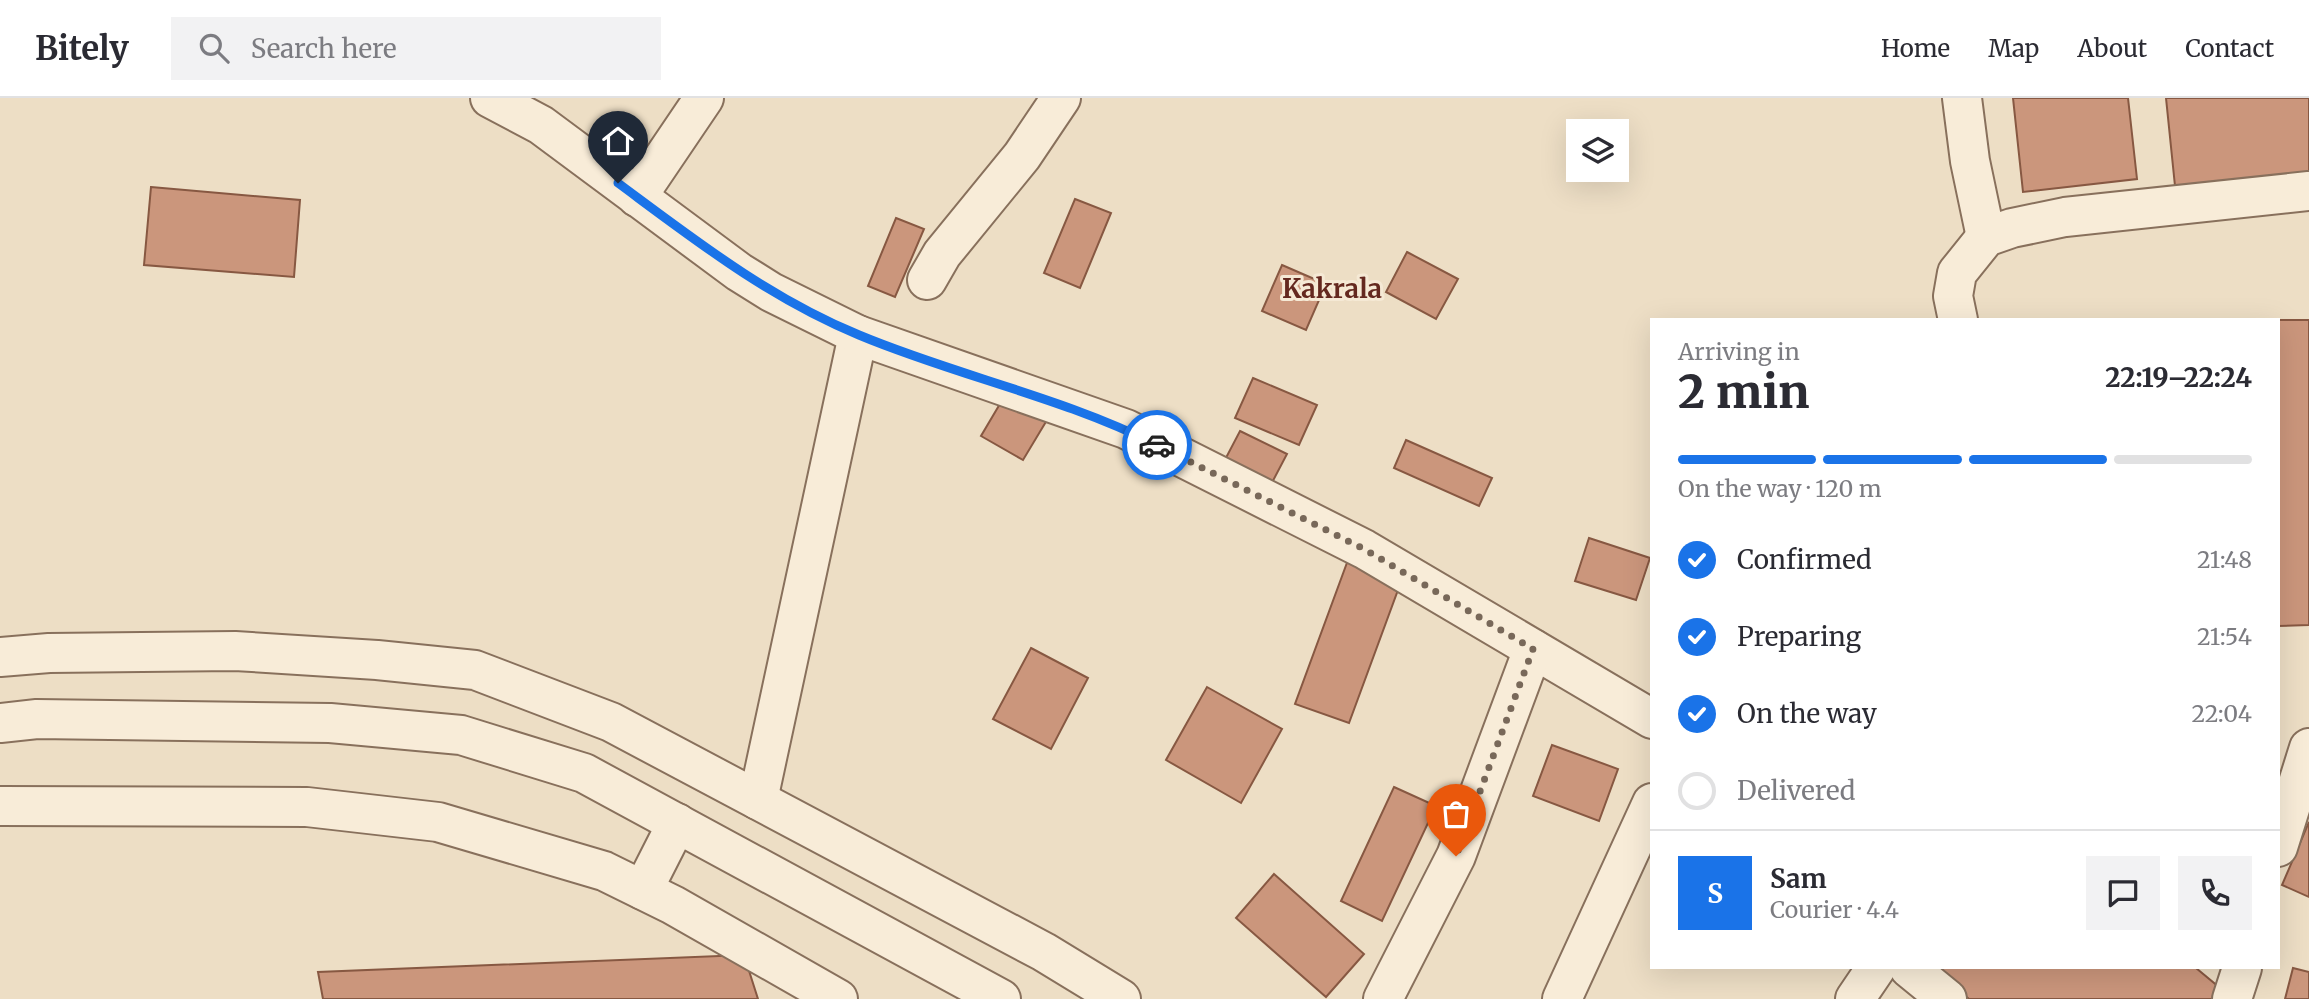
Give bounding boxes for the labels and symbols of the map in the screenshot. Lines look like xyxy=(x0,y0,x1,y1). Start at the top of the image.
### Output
pin xyxy=(588,111,648,183)
district label: Kakrala xyxy=(1282,272,1382,305)
courier xyxy=(1122,410,1192,480)
pin xyxy=(1426,784,1486,856)

